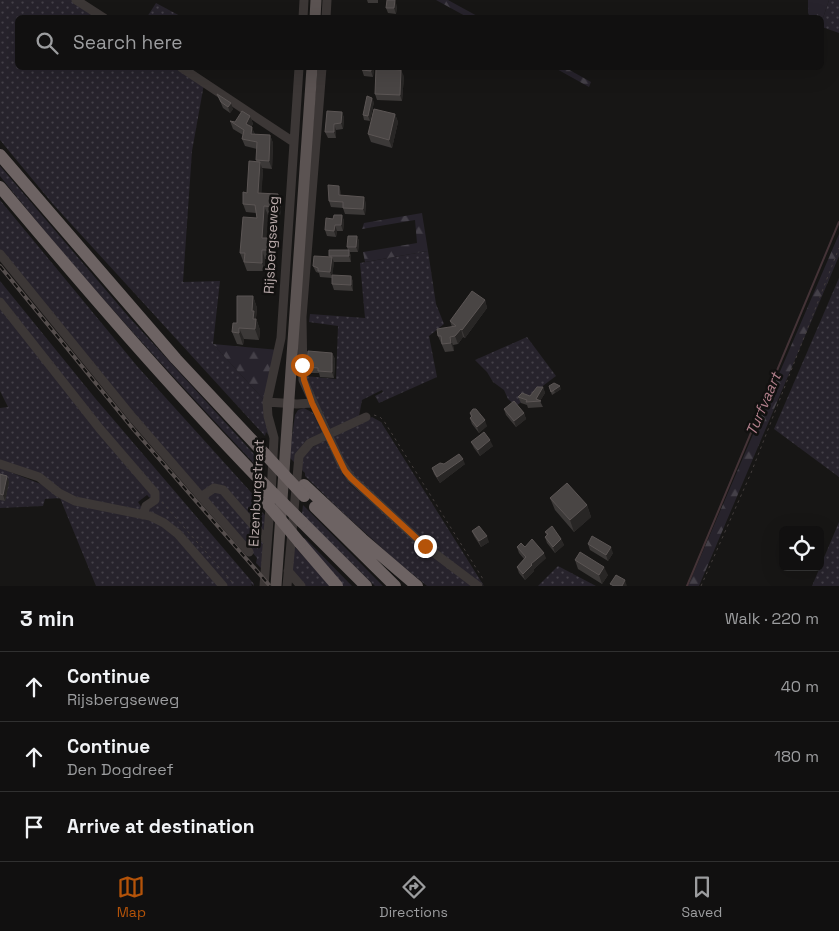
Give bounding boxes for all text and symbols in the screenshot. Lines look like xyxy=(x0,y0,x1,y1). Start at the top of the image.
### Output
search box xyxy=(15,15,824,70)
icon: search xyxy=(33,29,61,57)
text: Search here xyxy=(73,30,183,55)
street label: Rijsbergseweg xyxy=(259,195,283,295)
route start xyxy=(291,354,314,377)
water label: Turfvaart xyxy=(741,368,786,438)
street label: Elzenburgstraat xyxy=(244,439,268,547)
map controls xyxy=(779,526,824,571)
button: locate xyxy=(779,526,824,571)
route end xyxy=(414,535,437,558)
text: 3 min xyxy=(20,605,75,632)
text: Walk · 220 m xyxy=(725,608,819,629)
text: Continue xyxy=(67,664,150,689)
icon: ahead xyxy=(20,673,48,701)
text: 40 m xyxy=(781,676,819,697)
text: Rijsbergseweg xyxy=(67,689,179,710)
text: Continue xyxy=(67,734,150,759)
icon: ahead xyxy=(20,743,48,771)
text: 180 m xyxy=(774,746,819,767)
text: Den Dogdreef xyxy=(67,759,174,780)
icon: arrive xyxy=(20,813,48,841)
text: Arrive at destination xyxy=(67,814,255,839)
tab: Map xyxy=(117,873,146,921)
tab: Directions xyxy=(379,873,448,921)
tab: Saved xyxy=(681,873,722,921)

